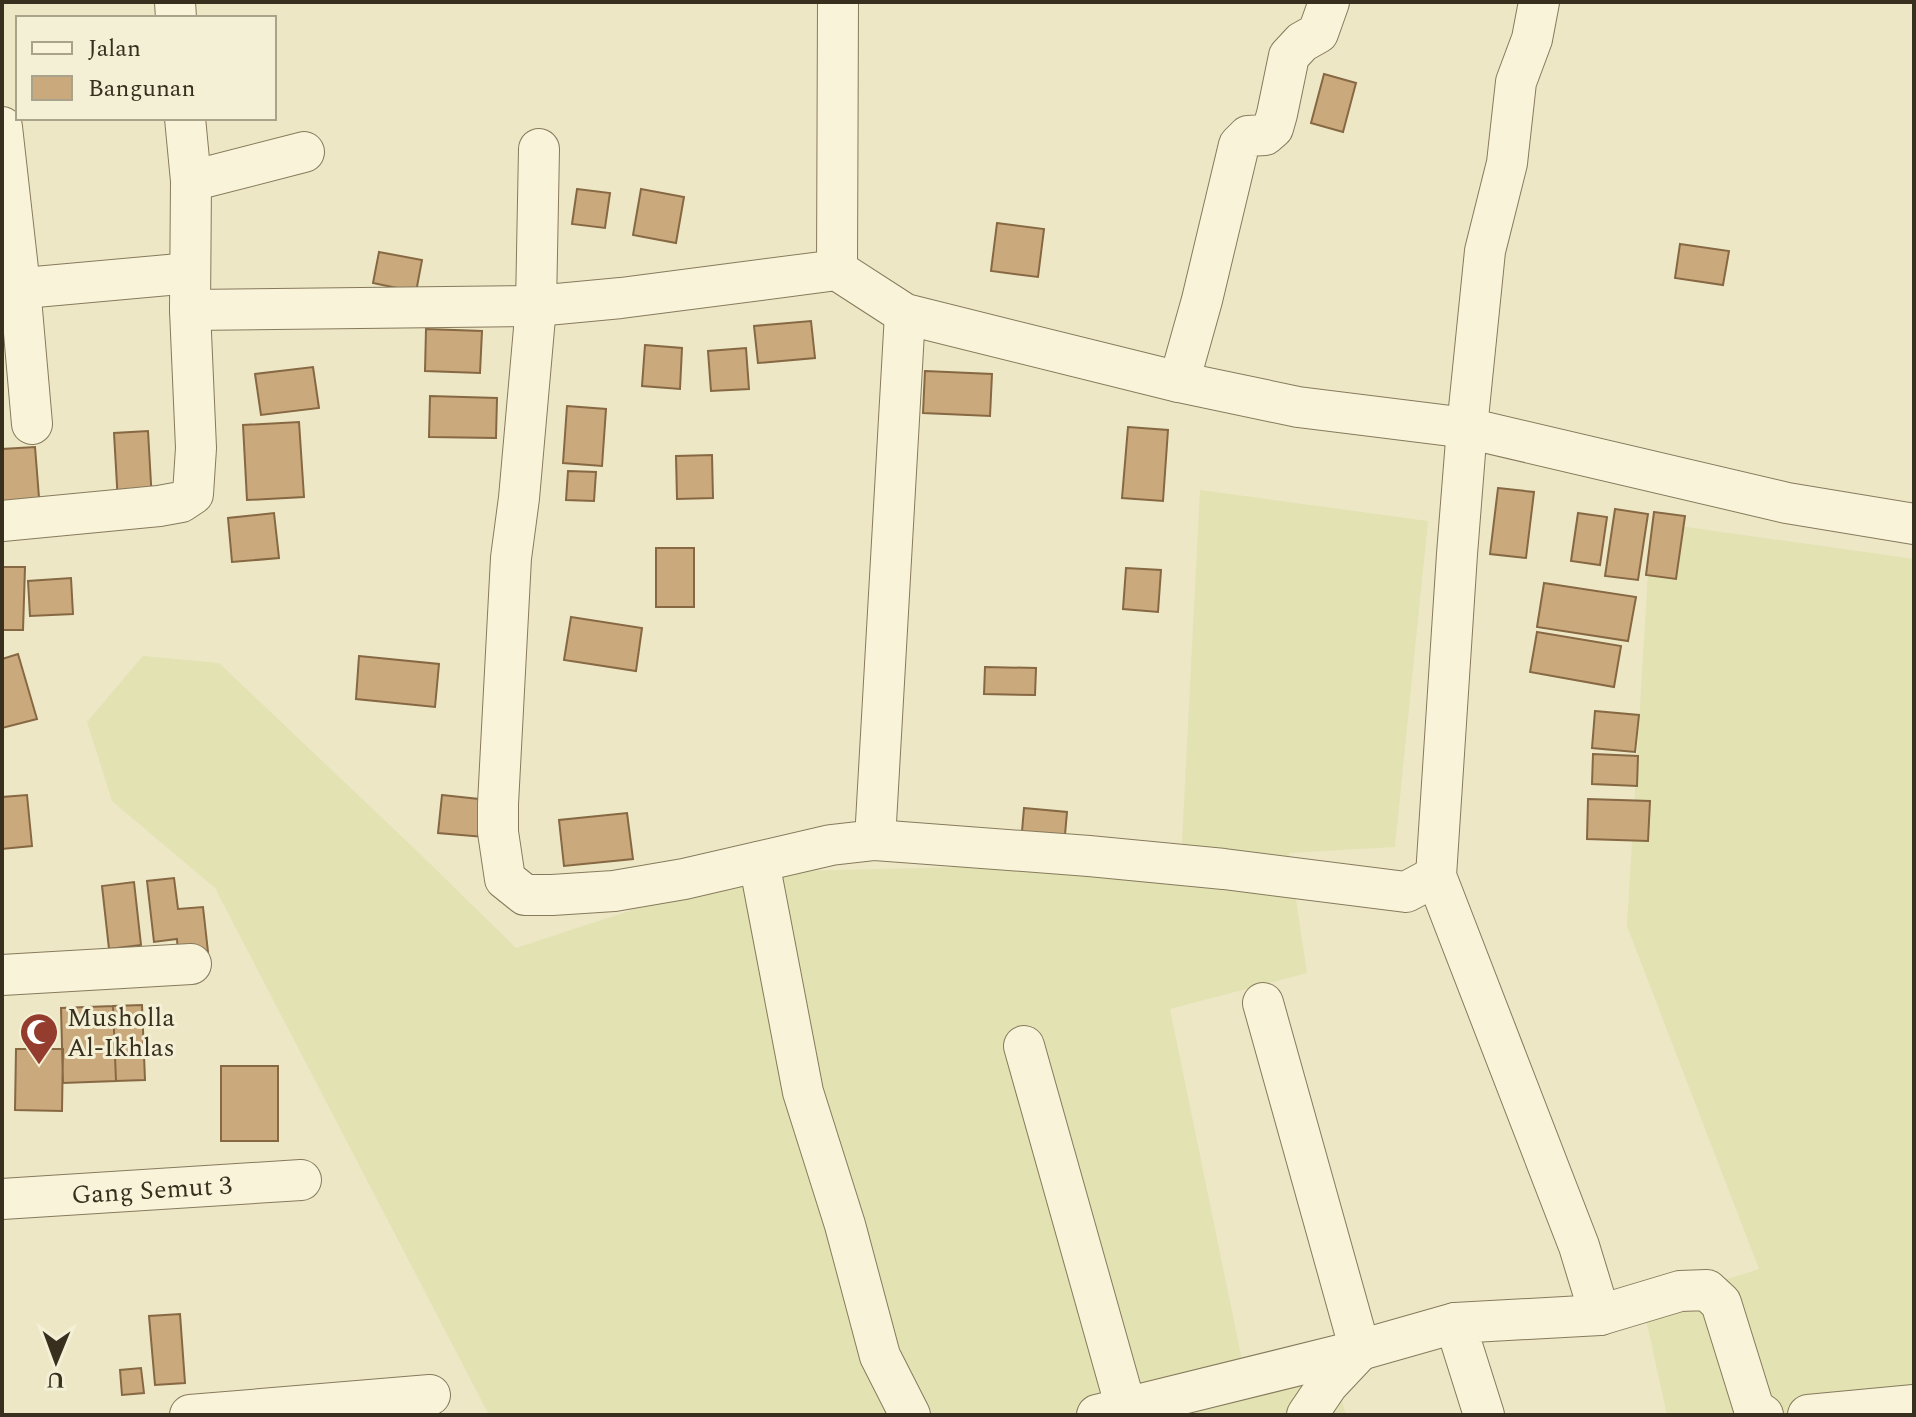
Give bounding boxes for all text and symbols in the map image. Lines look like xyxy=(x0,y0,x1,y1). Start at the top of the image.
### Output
legend xyxy=(16,16,276,120)
text: Jalan xyxy=(88,31,141,67)
text: Bangunan xyxy=(88,71,196,107)
place label: Musholla Al-Ikhlas xyxy=(67,998,175,1068)
mosque icon: Musholla Al-Ikhlas xyxy=(18,1011,60,1066)
street label: Gang Semut 3 xyxy=(70,1165,233,1216)
north arrow xyxy=(16,1321,96,1401)
text: U xyxy=(46,1363,65,1396)

